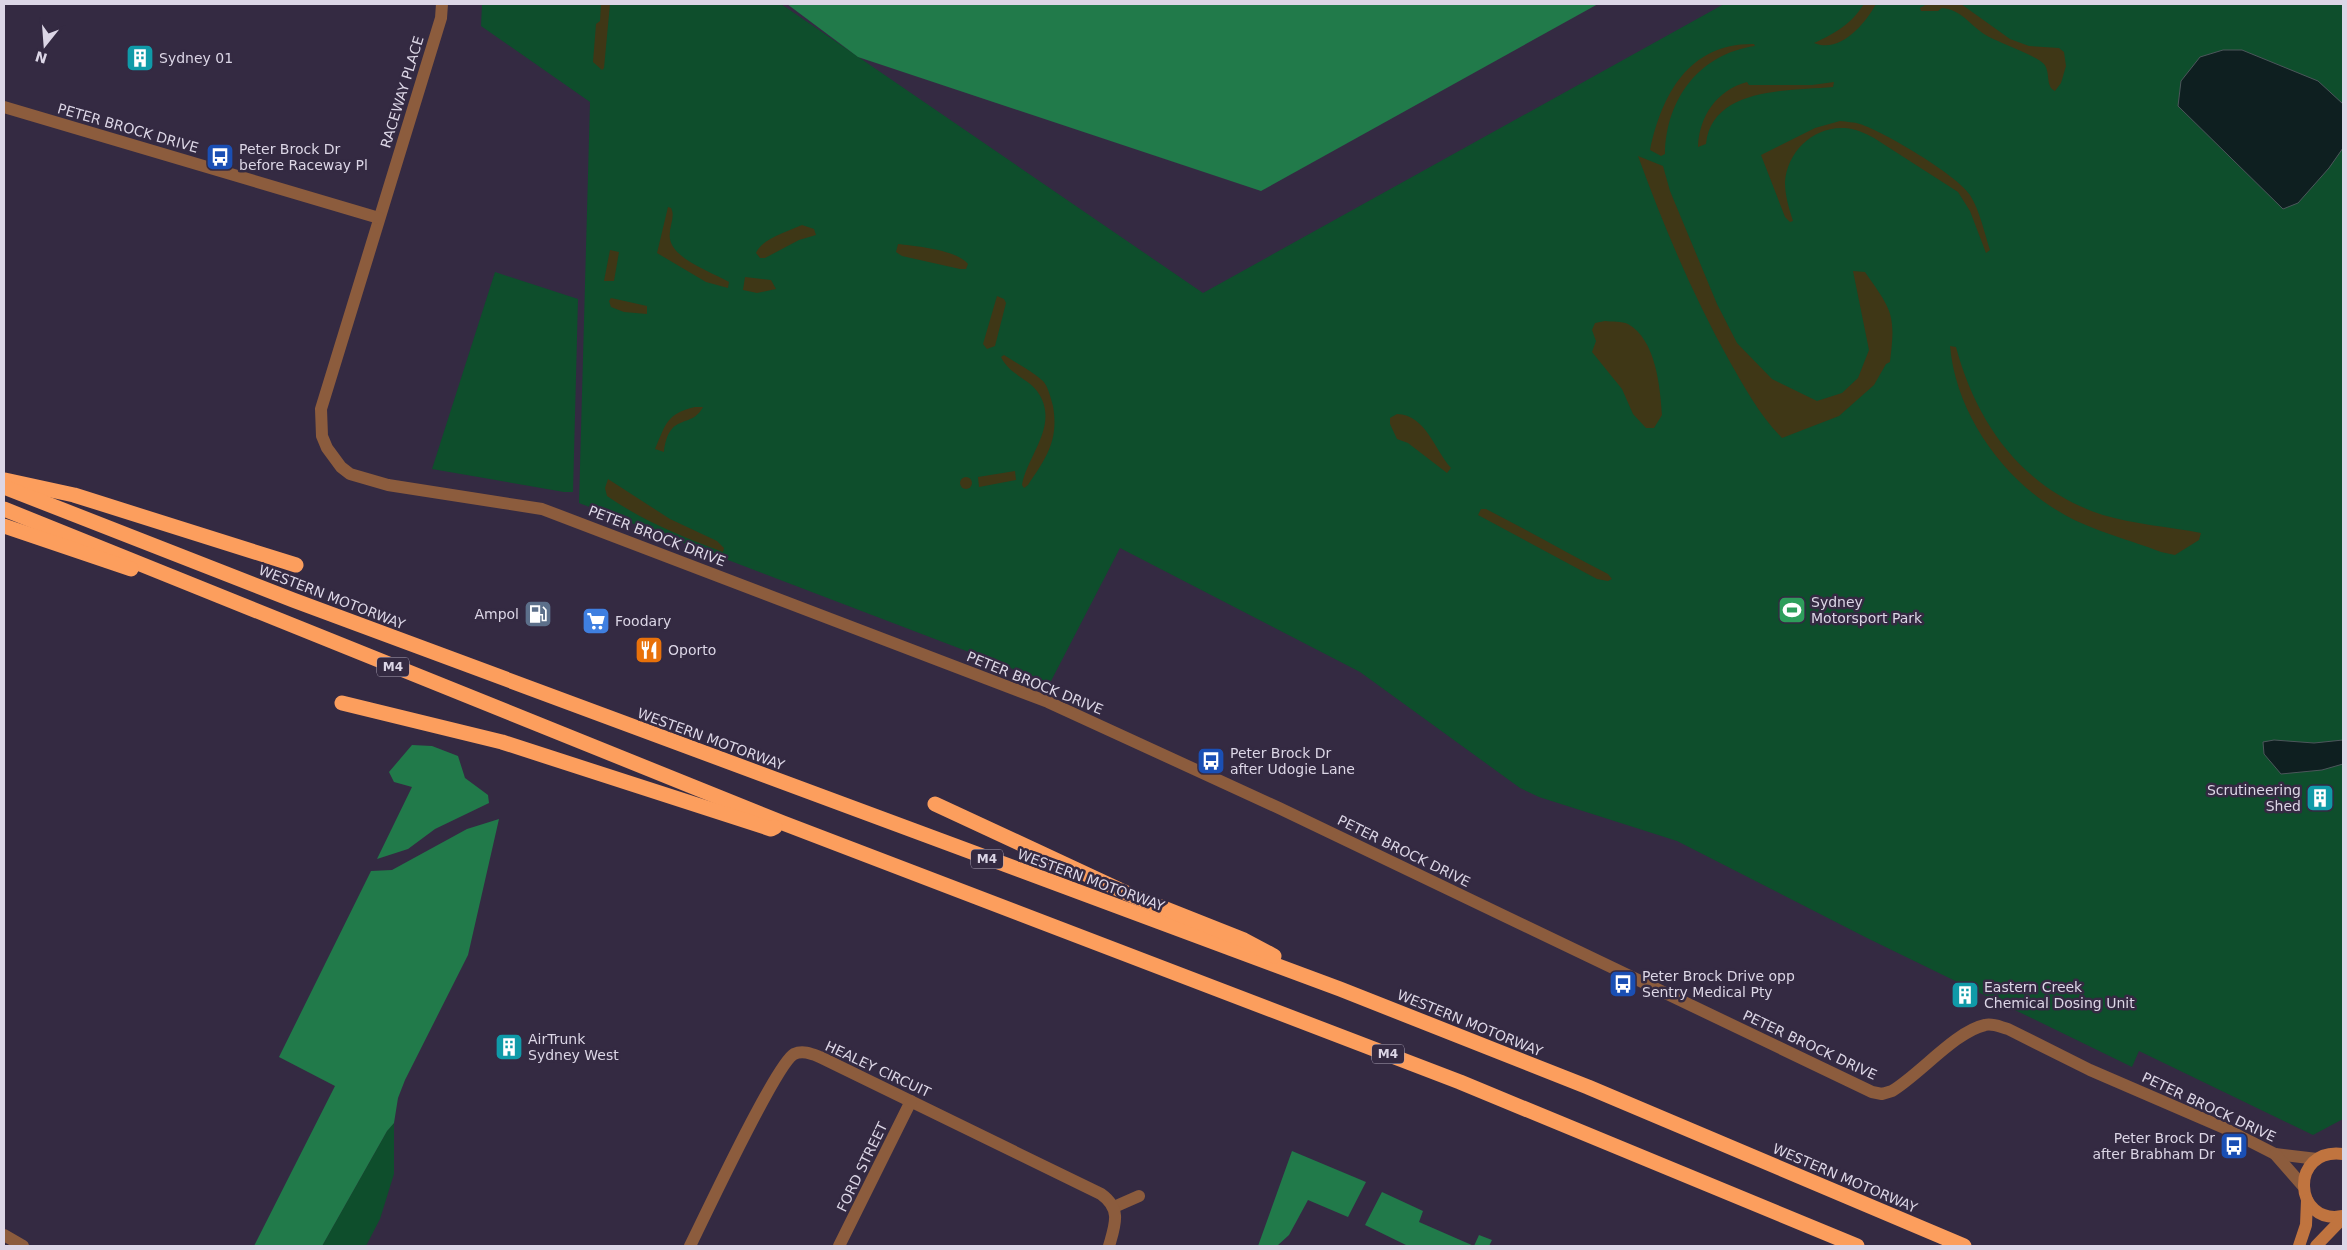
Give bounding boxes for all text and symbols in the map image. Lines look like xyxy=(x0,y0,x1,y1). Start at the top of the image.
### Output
north arrow xyxy=(20,20,70,70)
street label: RACEWAY PLACE xyxy=(377,34,427,150)
building icon: Sydney 01 xyxy=(125,43,155,73)
text: N xyxy=(33,48,49,67)
place label: Sydney 01 xyxy=(159,50,233,66)
street label: PETER BROCK DRIVE xyxy=(56,100,200,156)
place label: Peter Brock Dr before Raceway Pl xyxy=(239,141,368,173)
bus stop icon: Peter Brock Dr before Raceway Pl xyxy=(205,142,235,172)
street label: PETER BROCK DRIVE xyxy=(586,502,728,570)
street label: WESTERN MOTORWAY xyxy=(257,562,408,633)
place label: Sydney Motorsport Park xyxy=(1811,594,1923,626)
sports icon: Sydney Motorsport Park xyxy=(1777,595,1807,625)
fuel station icon: Ampol xyxy=(523,599,553,629)
place label: Ampol xyxy=(474,606,519,622)
supermarket icon: Foodary xyxy=(581,606,611,636)
place label: Foodary xyxy=(615,613,671,629)
restaurant icon: Oporto xyxy=(634,635,664,665)
place label: Oporto xyxy=(668,642,716,658)
street label: PETER BROCK DRIVE xyxy=(964,648,1106,718)
road number: M4 xyxy=(377,658,409,676)
street label: WESTERN MOTORWAY xyxy=(635,705,787,773)
place label: Peter Brock Dr after Udogie Lane xyxy=(1230,745,1355,777)
bus stop icon: Peter Brock Dr after Udogie Lane xyxy=(1196,746,1226,776)
place label: Scrutineering Shed xyxy=(2207,782,2301,814)
building icon: Scrutineering Shed xyxy=(2305,783,2335,813)
street label: PETER BROCK DRIVE xyxy=(1335,812,1473,890)
street label: WESTERN MOTORWAY xyxy=(1015,846,1167,914)
road number: M4 xyxy=(971,850,1003,869)
place label: Peter Brock Drive opp Sentry Medical Pty xyxy=(1642,968,1795,1000)
bus stop icon: Peter Brock Drive opp Sentry Medical Pty xyxy=(1608,969,1638,999)
place label: Eastern Creek Chemical Dosing Unit xyxy=(1984,979,2135,1011)
building icon: Eastern Creek Chemical Dosing Unit xyxy=(1950,980,1980,1010)
street label: WESTERN MOTORWAY xyxy=(1395,986,1546,1060)
street label: PETER BROCK DRIVE xyxy=(1741,1007,1879,1083)
place label: AirTrunk Sydney West xyxy=(528,1031,619,1063)
building icon: AirTrunk Sydney West xyxy=(494,1032,524,1062)
street label: HEALEY CIRCUIT xyxy=(823,1038,934,1101)
road number: M4 xyxy=(1372,1044,1404,1064)
street label: PETER BROCK DRIVE xyxy=(2140,1069,2278,1145)
street label: FORD STREET xyxy=(833,1119,891,1214)
place label: Peter Brock Dr after Brabham Dr xyxy=(2093,1130,2215,1162)
bus stop icon: Peter Brock Dr after Brabham Dr xyxy=(2219,1131,2249,1161)
street label: WESTERN MOTORWAY xyxy=(1770,1140,1920,1216)

